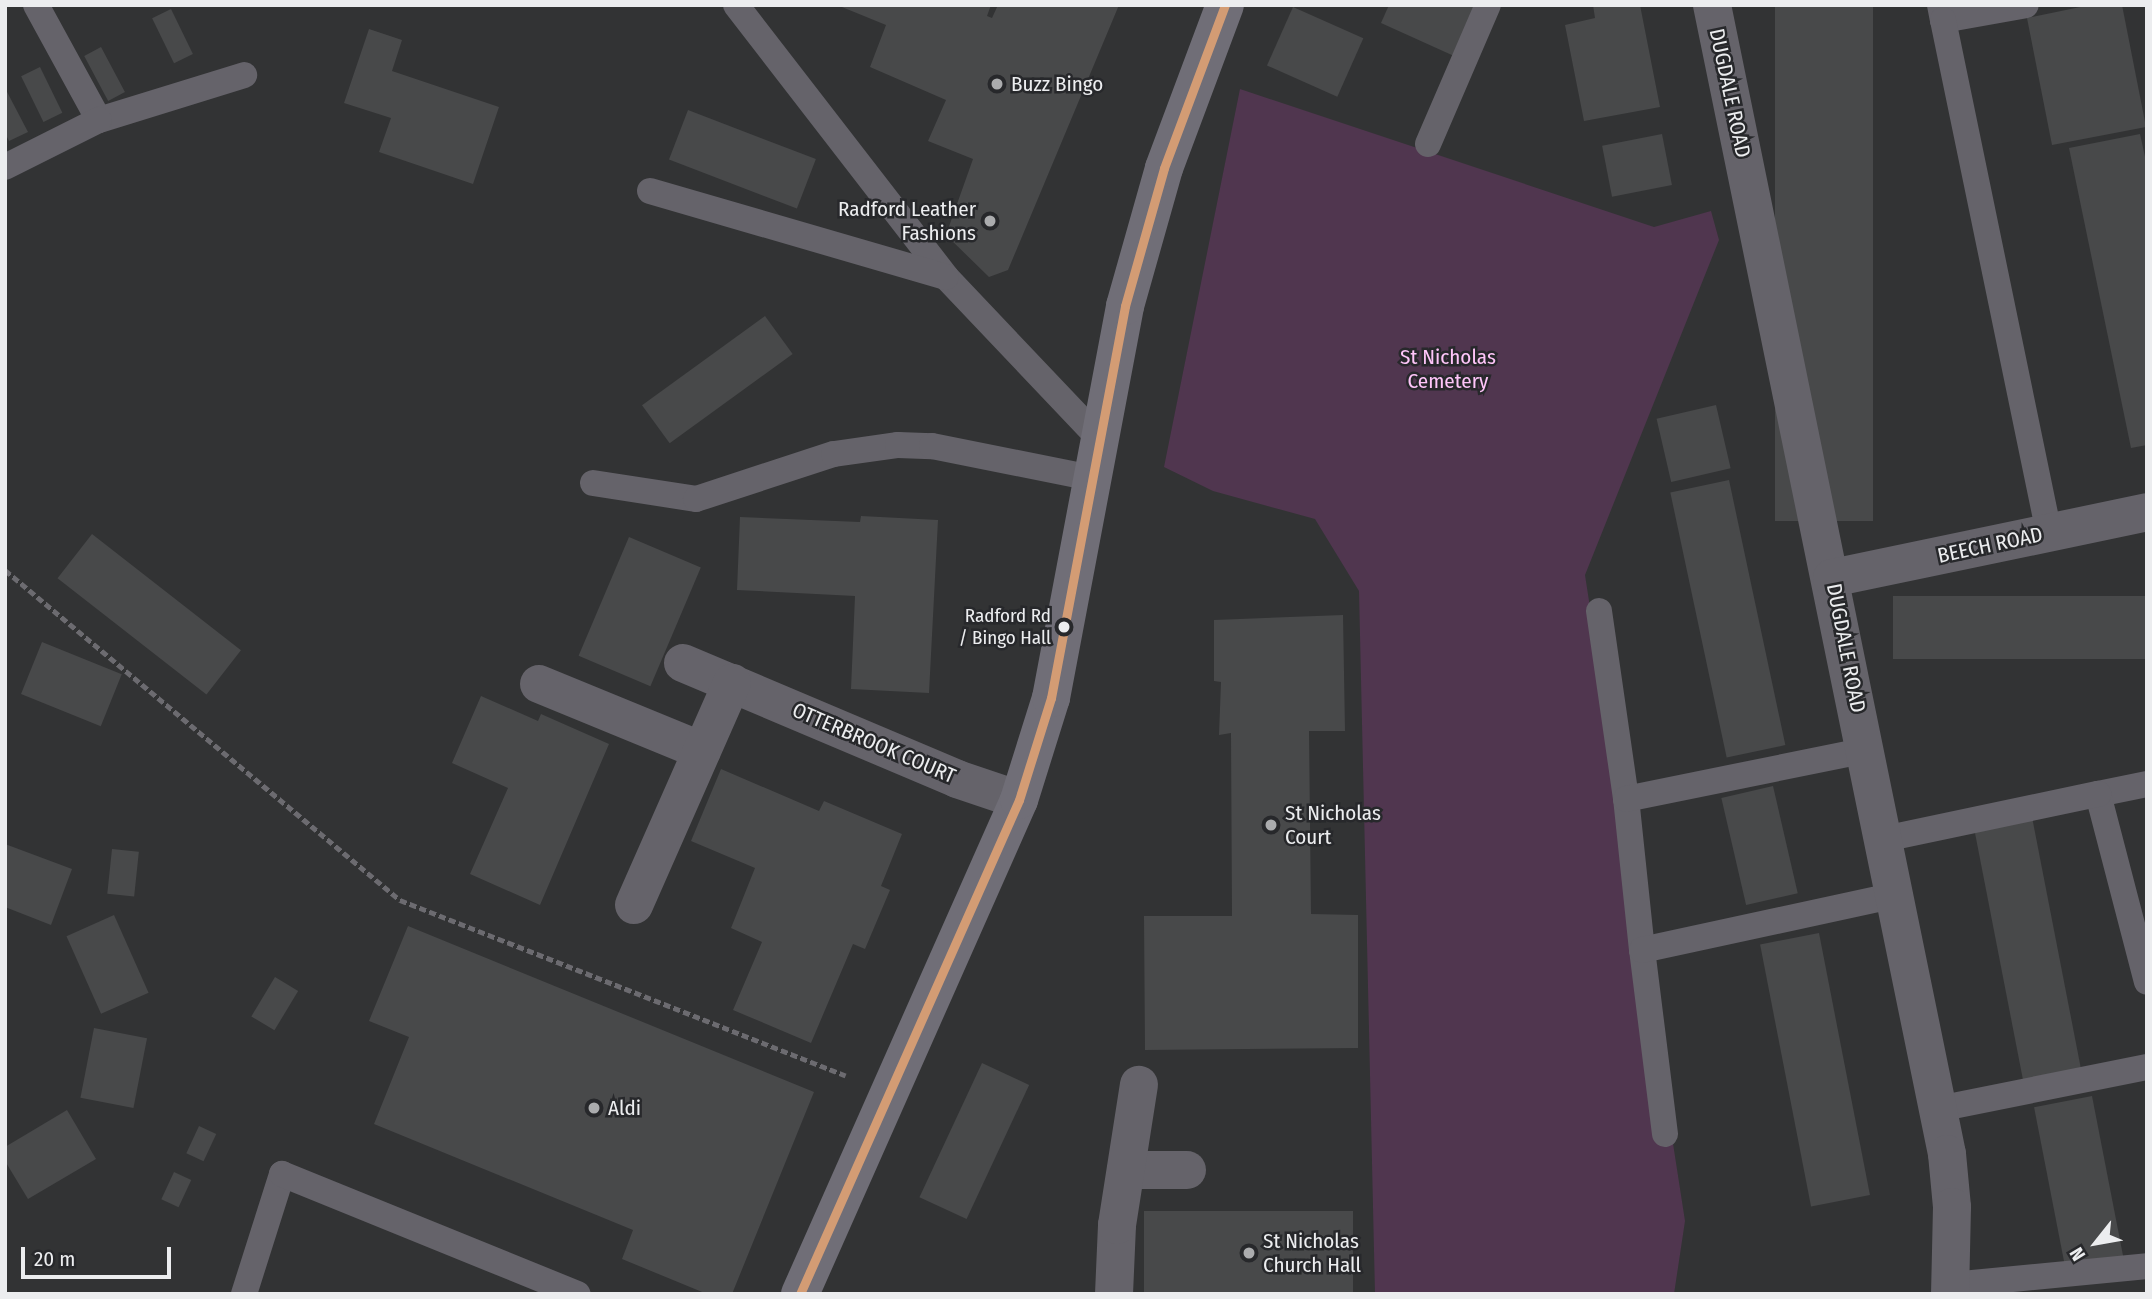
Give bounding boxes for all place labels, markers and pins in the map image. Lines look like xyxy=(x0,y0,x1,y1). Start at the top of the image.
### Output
place label: Buzz Bingo xyxy=(1011,71,1103,97)
marker: Buzz Bingo xyxy=(989,76,1005,92)
place label: Radford Leather Fashions xyxy=(838,196,976,246)
marker: Radford Leather Fashions xyxy=(982,213,998,229)
place label: Radford Rd / Bingo Hall xyxy=(959,605,1051,649)
marker: Radford Rd / Bingo Hall xyxy=(1057,620,1071,634)
place label: St Nicholas Court xyxy=(1285,800,1381,850)
marker: St Nicholas Court xyxy=(1263,817,1279,833)
place label: Aldi xyxy=(608,1095,641,1121)
marker: Aldi xyxy=(586,1100,602,1116)
place label: St Nicholas Church Hall xyxy=(1263,1228,1361,1278)
marker: St Nicholas Church Hall xyxy=(1241,1245,1257,1261)

